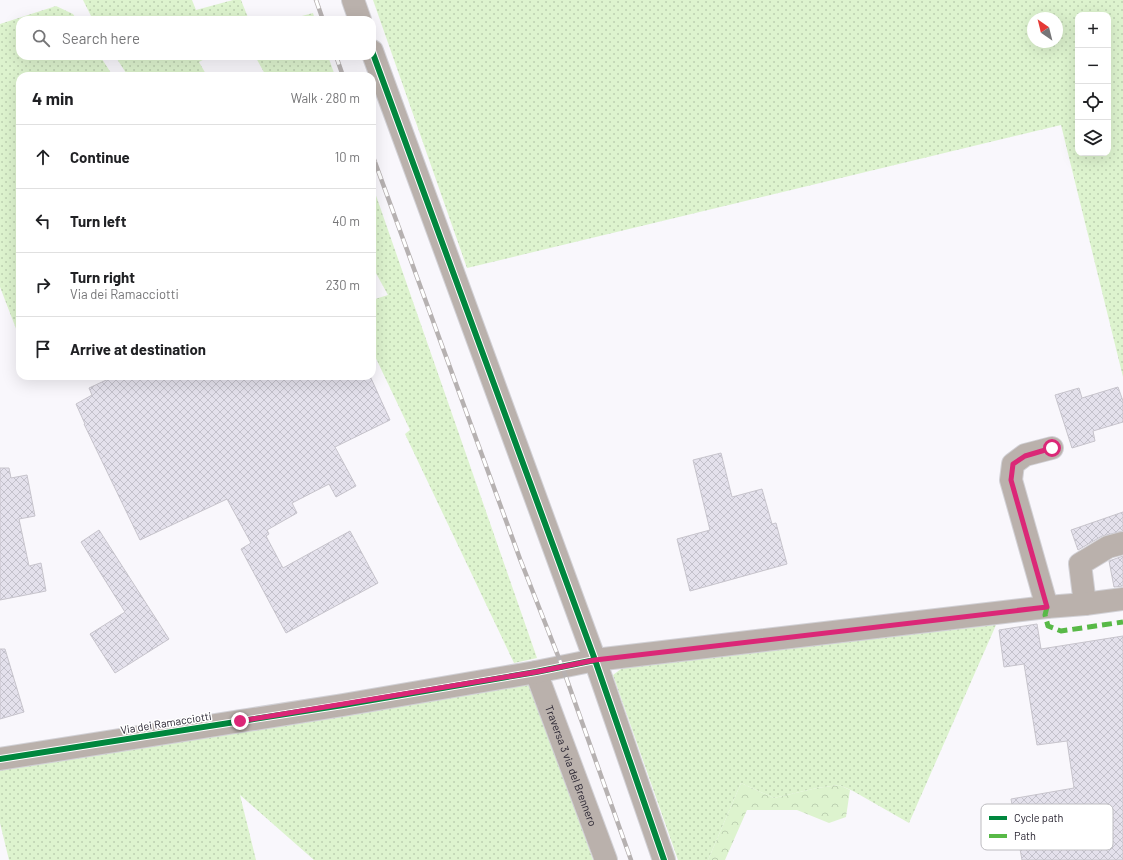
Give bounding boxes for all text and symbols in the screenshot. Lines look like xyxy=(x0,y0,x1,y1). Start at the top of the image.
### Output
north arrow xyxy=(1027,12,1063,48)
map controls xyxy=(1075,12,1111,156)
button: + xyxy=(1075,12,1111,48)
search box xyxy=(16,16,376,60)
icon: search xyxy=(30,27,52,49)
text: Search here xyxy=(62,29,140,47)
button: − xyxy=(1075,48,1111,84)
button: locate xyxy=(1075,84,1111,120)
text: 4 min xyxy=(32,88,74,108)
text: Walk · 280 m xyxy=(291,90,360,106)
button: layers xyxy=(1075,120,1111,156)
icon: ahead xyxy=(32,146,54,168)
text: Continue xyxy=(70,148,130,166)
text: 10 m xyxy=(335,149,360,165)
icon: left xyxy=(32,210,54,232)
text: Turn left xyxy=(70,212,126,230)
text: 40 m xyxy=(332,213,360,229)
text: Turn right xyxy=(70,268,135,286)
icon: right xyxy=(32,274,54,296)
text: 230 m xyxy=(326,277,360,293)
text: Via dei Ramacciotti xyxy=(70,286,179,302)
icon: arrive xyxy=(32,338,54,360)
text: Arrive at destination xyxy=(70,340,206,358)
route start xyxy=(1043,439,1061,457)
street label: Traversa 3 via del Brennero xyxy=(543,703,600,828)
street label: Via dei Ramacciotti xyxy=(119,709,213,736)
route end xyxy=(231,712,249,730)
legend xyxy=(981,804,1113,850)
text: Cycle path xyxy=(1014,811,1064,824)
text: Path xyxy=(1014,829,1036,842)

